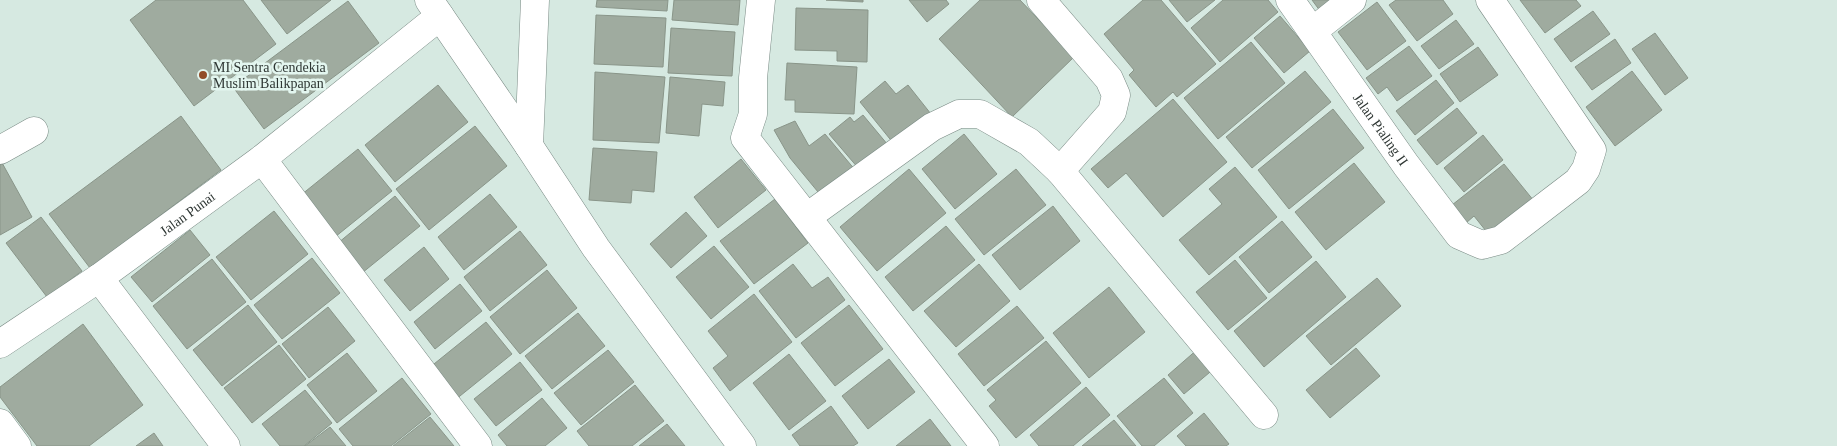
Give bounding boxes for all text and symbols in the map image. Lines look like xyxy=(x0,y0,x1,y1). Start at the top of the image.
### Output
place label: MI Sentra Cendekia Muslim Balikpapan xyxy=(213,60,327,91)
marker: MI Sentra Cendekia Muslim Balikpapan xyxy=(197,69,209,81)
street label: Jalan Pialing II xyxy=(1350,90,1412,169)
street label: Jalan Punai xyxy=(157,188,218,238)

